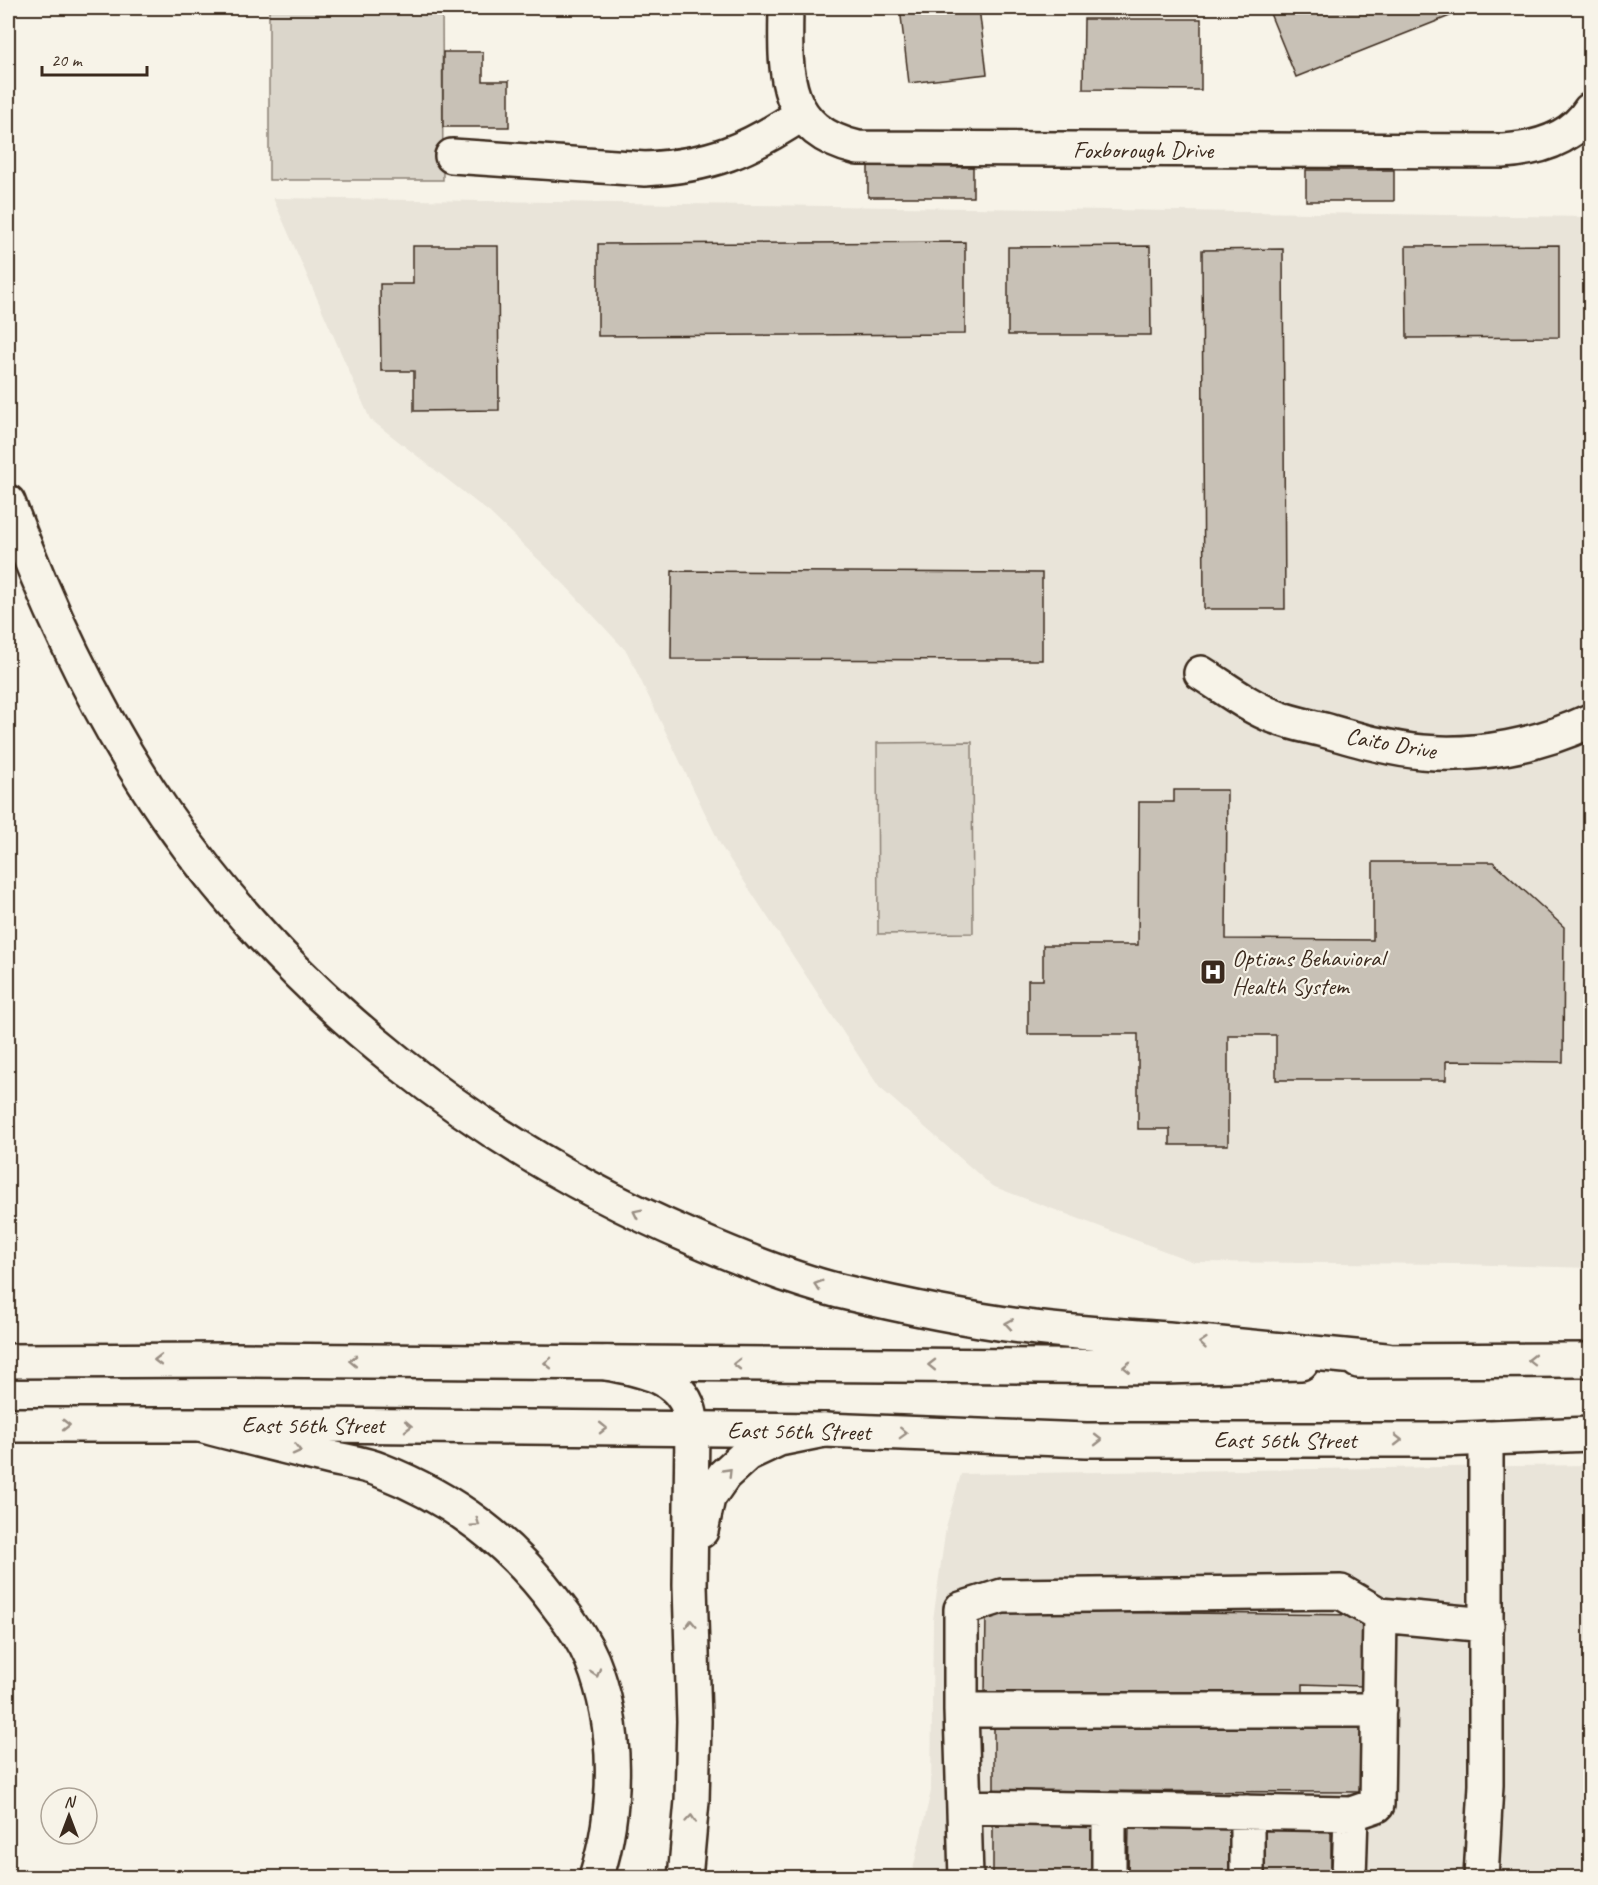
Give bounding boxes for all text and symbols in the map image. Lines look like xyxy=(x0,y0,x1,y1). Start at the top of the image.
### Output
scale bar xyxy=(42,39,147,77)
text: 20 m xyxy=(51,49,84,71)
street label: Foxborough Drive xyxy=(1073,135,1215,165)
street label: Caito Drive xyxy=(1343,720,1441,766)
place label: Options Behavioral Health System xyxy=(1232,943,1388,1001)
hospital icon: Options Behavioral Health System xyxy=(1198,957,1228,987)
one-way arrow xyxy=(632,1209,643,1221)
one-way arrow xyxy=(813,1280,824,1292)
one-way arrow xyxy=(1004,1319,1013,1331)
one-way arrow xyxy=(1198,1337,1207,1350)
one-way arrow xyxy=(154,1354,163,1366)
one-way arrow xyxy=(1528,1354,1537,1366)
one-way arrow xyxy=(349,1355,358,1367)
one-way arrow xyxy=(544,1357,553,1369)
one-way arrow xyxy=(733,1358,742,1370)
one-way arrow xyxy=(928,1359,937,1371)
one-way arrow xyxy=(1123,1361,1132,1373)
street label: East 56th Street xyxy=(241,1410,387,1440)
street label: East 56th Street xyxy=(727,1415,873,1447)
one-way arrow xyxy=(61,1419,70,1431)
one-way arrow xyxy=(403,1420,412,1432)
one-way arrow xyxy=(598,1422,607,1434)
street label: East 56th Street xyxy=(1213,1425,1359,1455)
one-way arrow xyxy=(899,1427,908,1440)
one-way arrow xyxy=(1094,1434,1103,1446)
one-way arrow xyxy=(1394,1434,1403,1446)
one-way arrow xyxy=(292,1442,302,1455)
one-way arrow xyxy=(720,1469,731,1480)
one-way arrow xyxy=(470,1516,481,1527)
one-way arrow xyxy=(685,1620,697,1629)
one-way arrow xyxy=(589,1667,601,1678)
north arrow xyxy=(39,1786,99,1846)
text: N xyxy=(64,1792,77,1812)
one-way arrow xyxy=(684,1815,697,1824)

